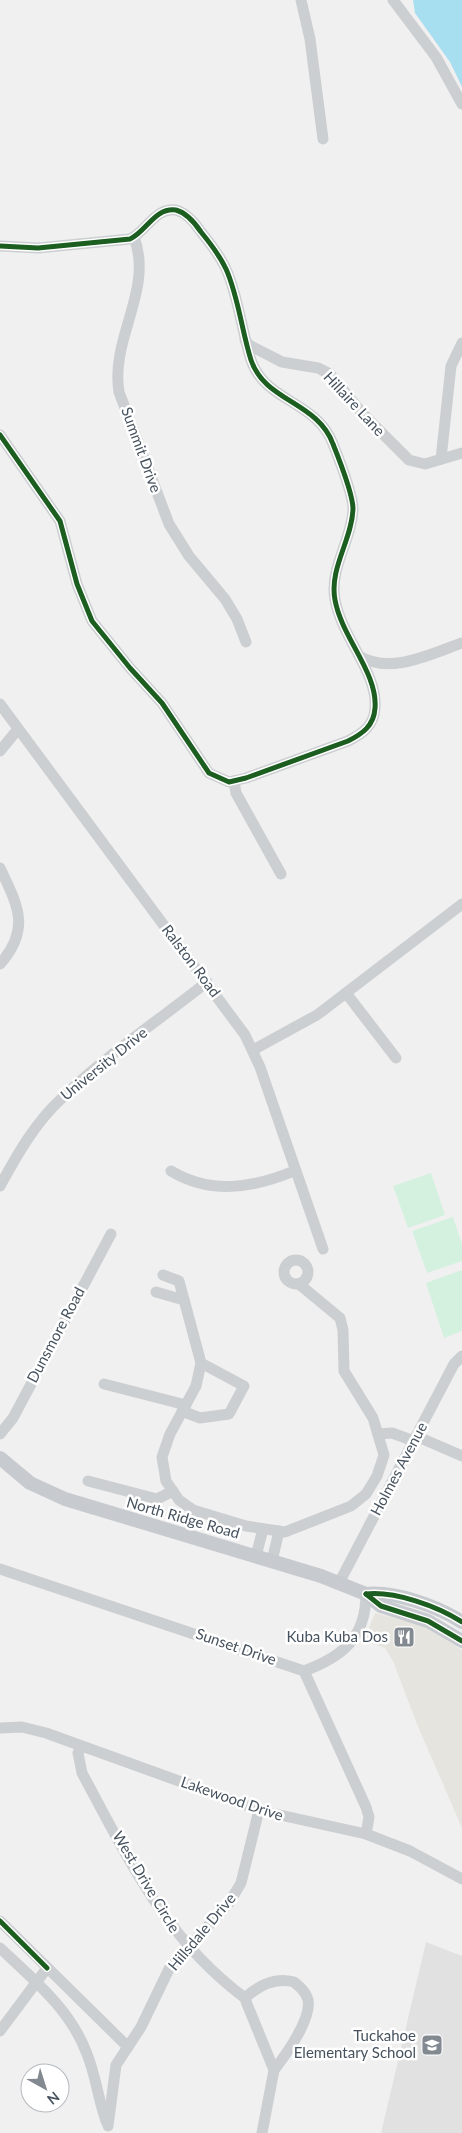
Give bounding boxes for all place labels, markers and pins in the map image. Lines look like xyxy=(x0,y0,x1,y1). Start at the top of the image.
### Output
restaurant icon: Kuba Kuba Dos xyxy=(392,1625,416,1649)
place label: Kuba Kuba Dos xyxy=(286,1627,388,1645)
place label: Tuckahoe Elementary School xyxy=(294,2026,416,2061)
school or university icon: Tuckahoe Elementary School xyxy=(420,2033,444,2057)

